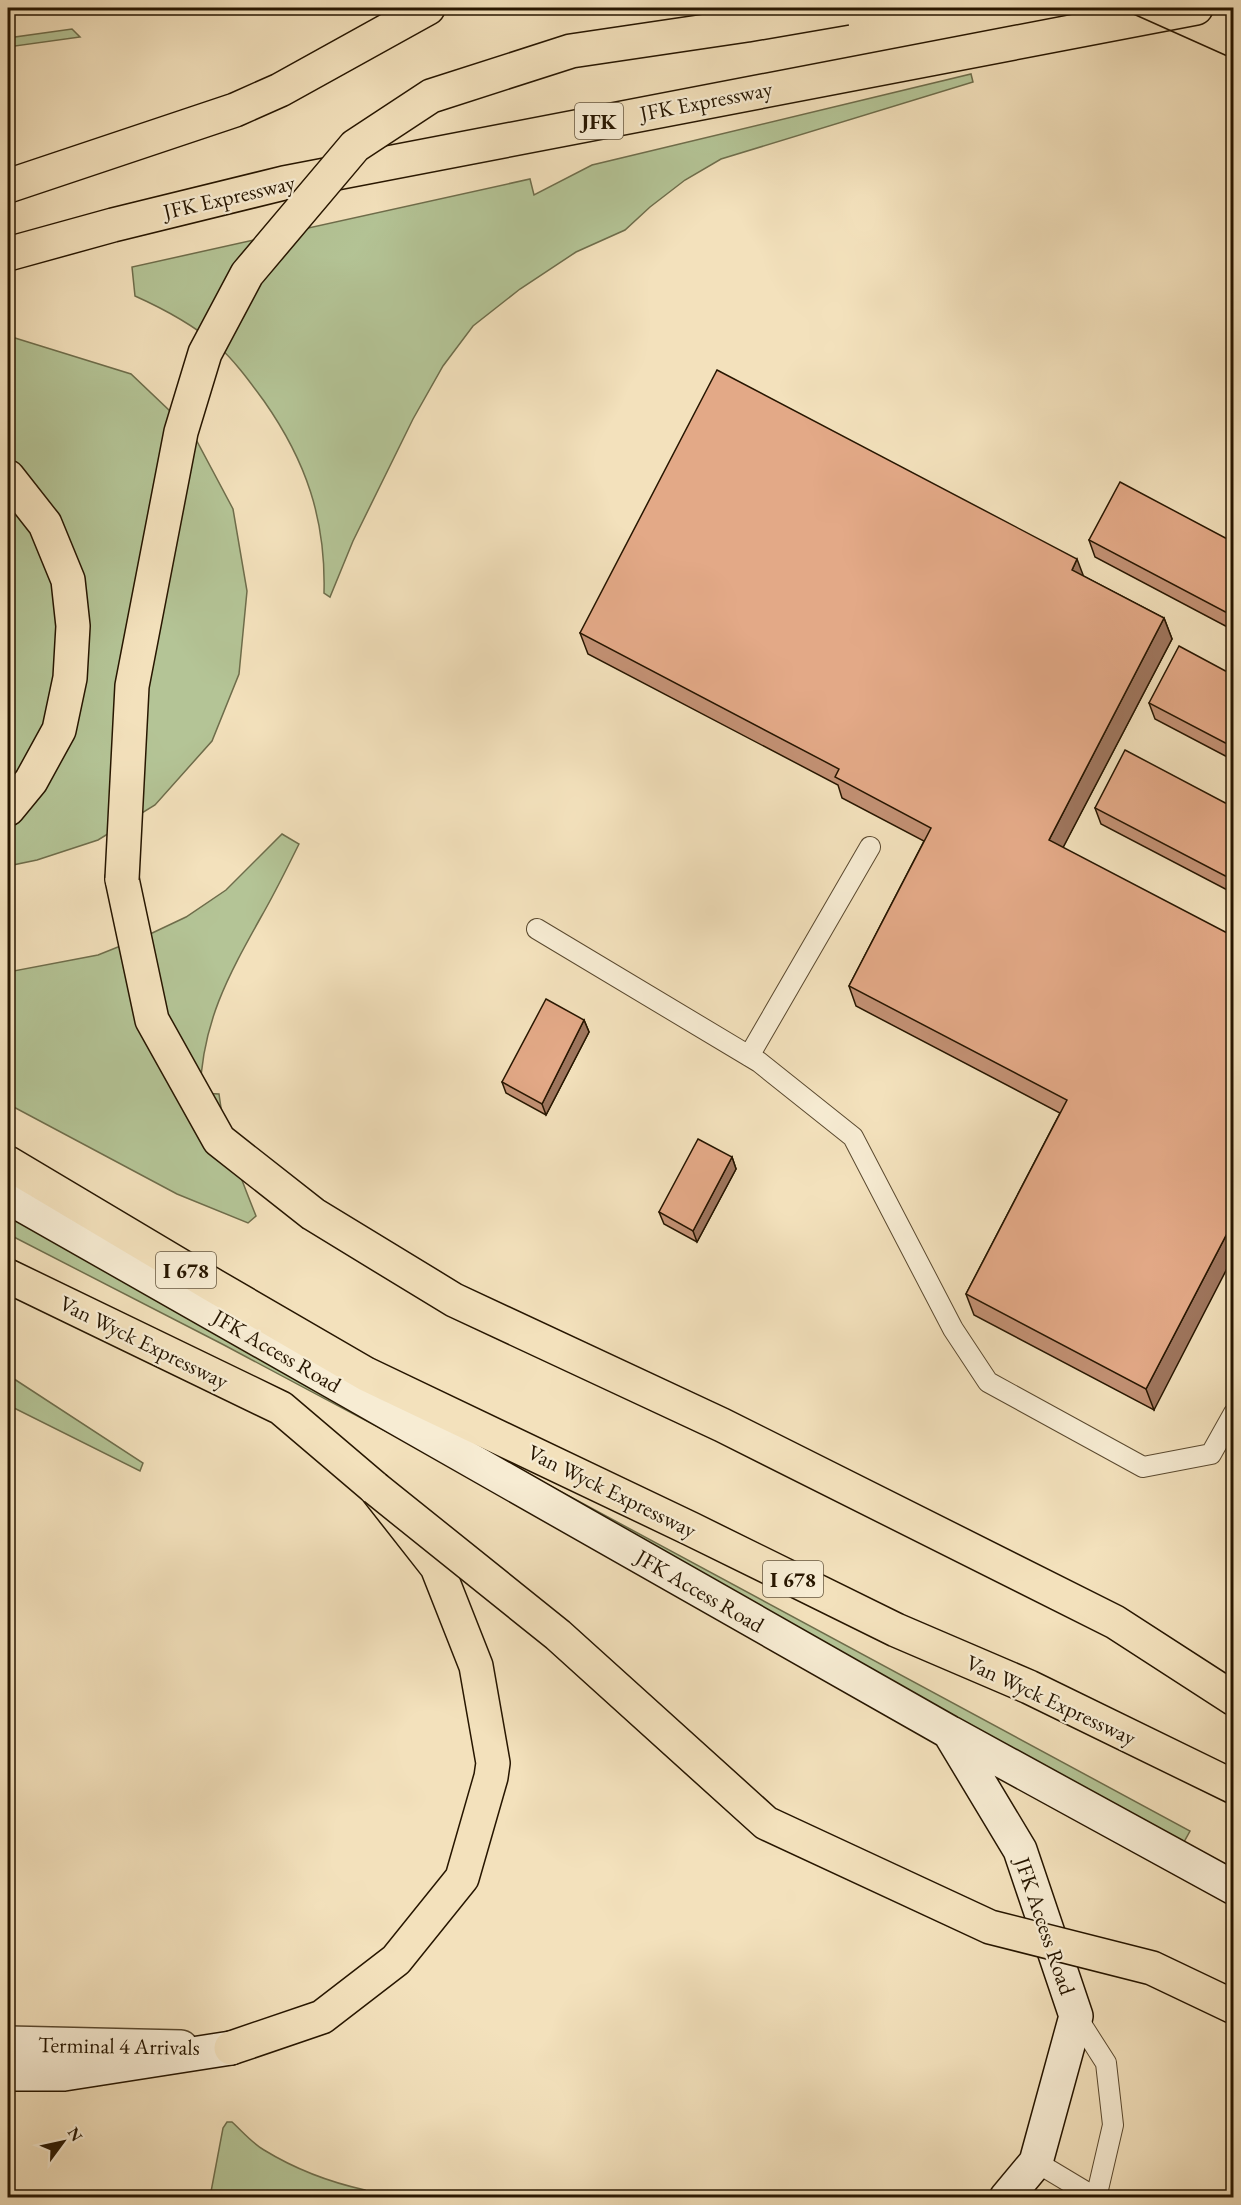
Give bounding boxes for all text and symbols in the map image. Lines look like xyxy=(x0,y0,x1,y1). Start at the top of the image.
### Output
street label: JFK Expressway xyxy=(635,74,775,128)
road number: JFK xyxy=(575,103,623,139)
street label: JFK Expressway xyxy=(158,168,298,227)
road number: I 678 xyxy=(156,1252,216,1288)
street label: Van Wyck Expressway xyxy=(55,1289,234,1396)
street label: JFK Access Road xyxy=(206,1302,347,1400)
street label: Van Wyck Expressway xyxy=(523,1438,702,1545)
street label: JFK Access Road xyxy=(629,1542,770,1640)
road number: I 678 xyxy=(763,1561,823,1597)
street label: Van Wyck Expressway xyxy=(961,1648,1141,1752)
street label: JFK Access Road xyxy=(1007,1851,1082,1999)
street label: Terminal 4 Arrivals xyxy=(38,2030,200,2062)
north arrow xyxy=(33,2112,93,2172)
text: N xyxy=(63,2123,88,2145)

